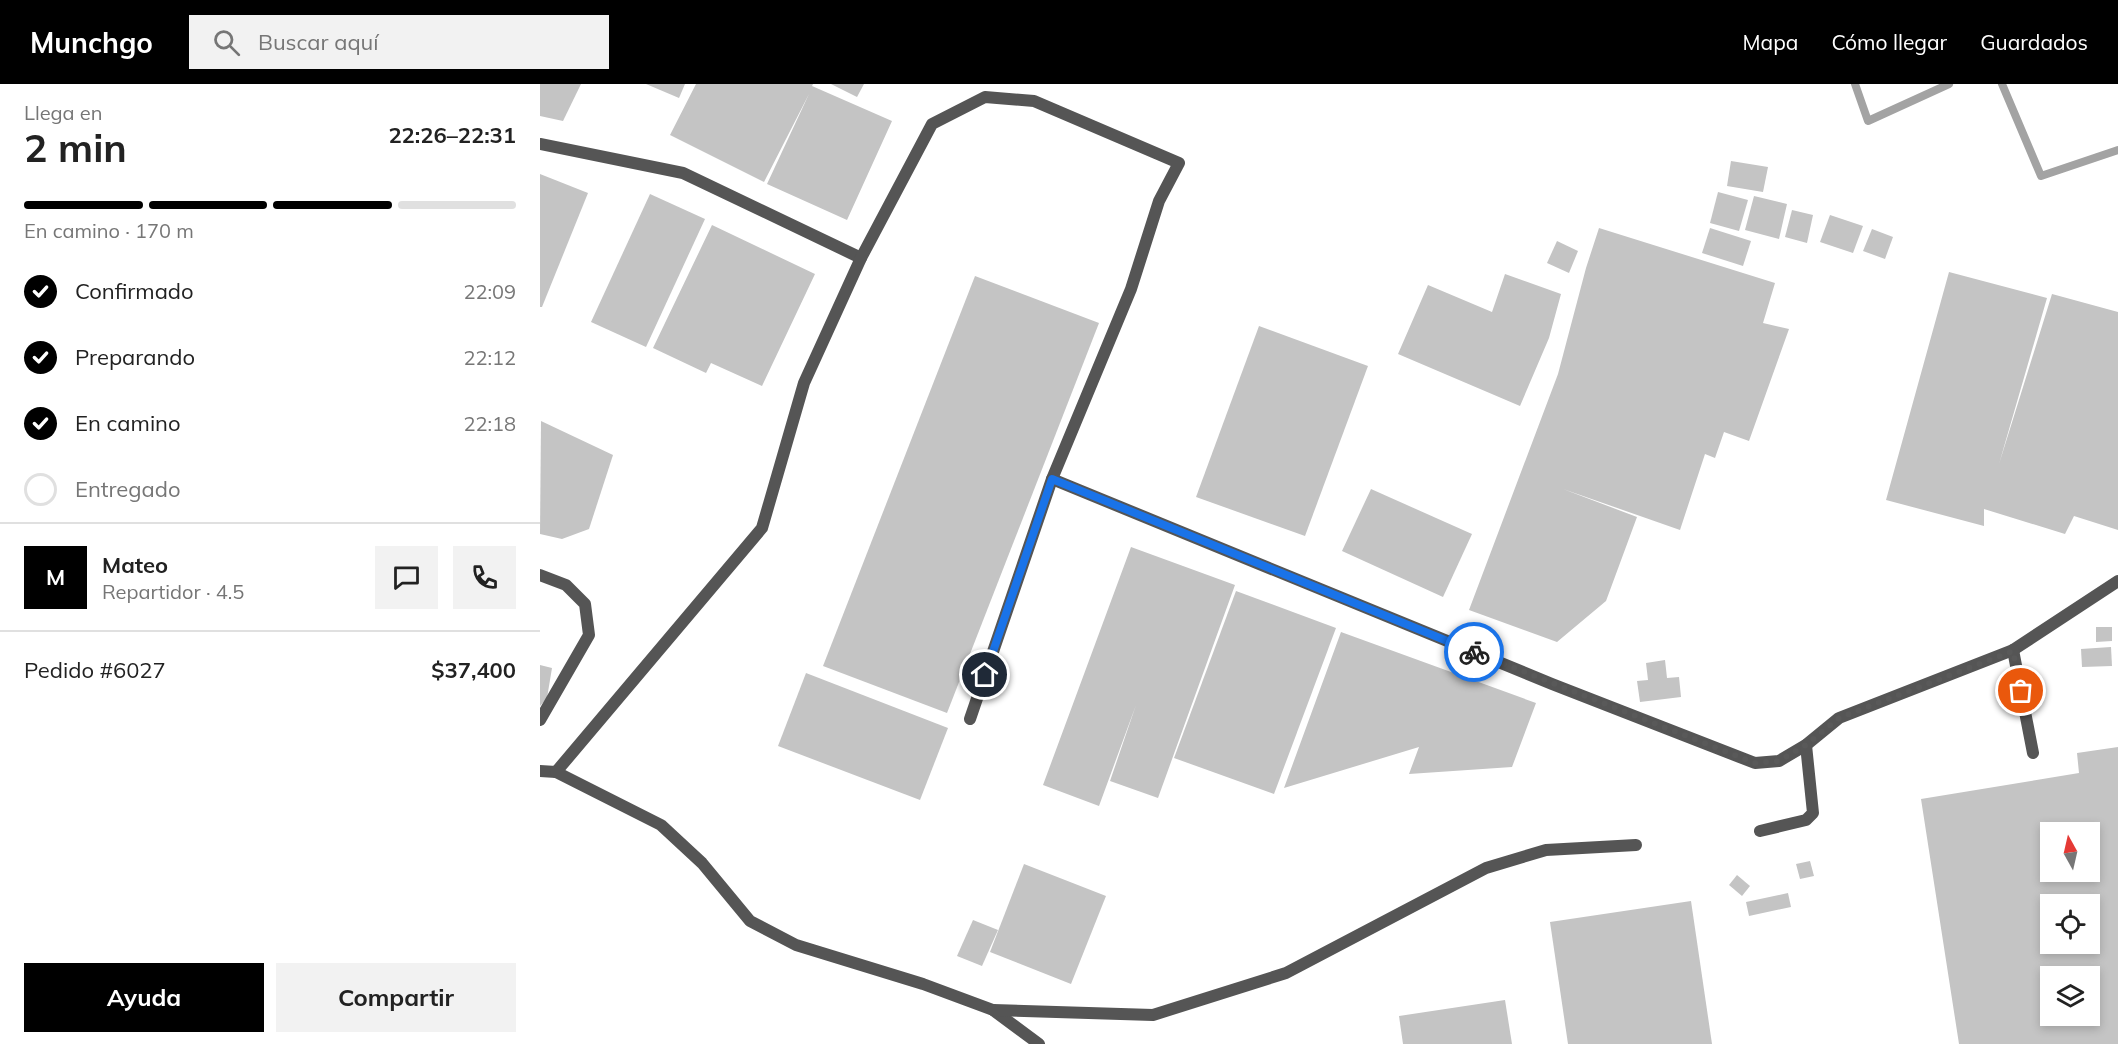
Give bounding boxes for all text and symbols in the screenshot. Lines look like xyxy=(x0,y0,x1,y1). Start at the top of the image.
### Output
search box xyxy=(189,15,609,69)
text: Munchgo xyxy=(30,25,153,60)
icon: search xyxy=(210,26,243,59)
text: Buscar aquí xyxy=(258,28,379,56)
text: Mapa xyxy=(1743,29,1798,55)
text: Cómo llegar xyxy=(1831,29,1947,55)
text: Guardados xyxy=(1980,29,2088,55)
text: Llega en xyxy=(24,100,102,125)
text: 22:26–22:31 xyxy=(388,121,516,149)
text: 2 min xyxy=(24,123,127,172)
text: En camino · 170 m xyxy=(24,218,194,243)
icon: check xyxy=(24,275,57,308)
text: Confirmado xyxy=(75,277,194,305)
text: 22:09 xyxy=(463,279,516,304)
icon: check xyxy=(24,341,57,374)
text: Preparando xyxy=(75,343,195,371)
text: 22:12 xyxy=(463,345,516,370)
icon: check xyxy=(24,407,57,440)
text: En camino xyxy=(75,409,181,437)
text: 22:18 xyxy=(463,411,516,436)
text: Entregado xyxy=(75,475,181,503)
button: chat xyxy=(375,546,438,609)
button: phone xyxy=(453,546,516,609)
text: Mateo xyxy=(102,551,168,579)
text: M xyxy=(46,563,65,591)
text: Repartidor · 4.5 xyxy=(102,579,244,604)
courier xyxy=(1444,622,1504,682)
icon: bike xyxy=(1458,636,1491,669)
pin xyxy=(959,649,1010,700)
text: Pedido #6027 xyxy=(24,656,166,684)
text: $37,400 xyxy=(431,656,516,684)
icon: home xyxy=(968,658,1001,691)
pin xyxy=(1995,665,2046,716)
icon: bag xyxy=(2004,674,2037,707)
north arrow xyxy=(2040,822,2100,882)
map controls xyxy=(2040,822,2100,1026)
button: locate xyxy=(2040,894,2100,954)
button: Ayuda xyxy=(24,963,264,1032)
button: Compartir xyxy=(276,963,516,1032)
button: layers xyxy=(2040,966,2100,1026)

